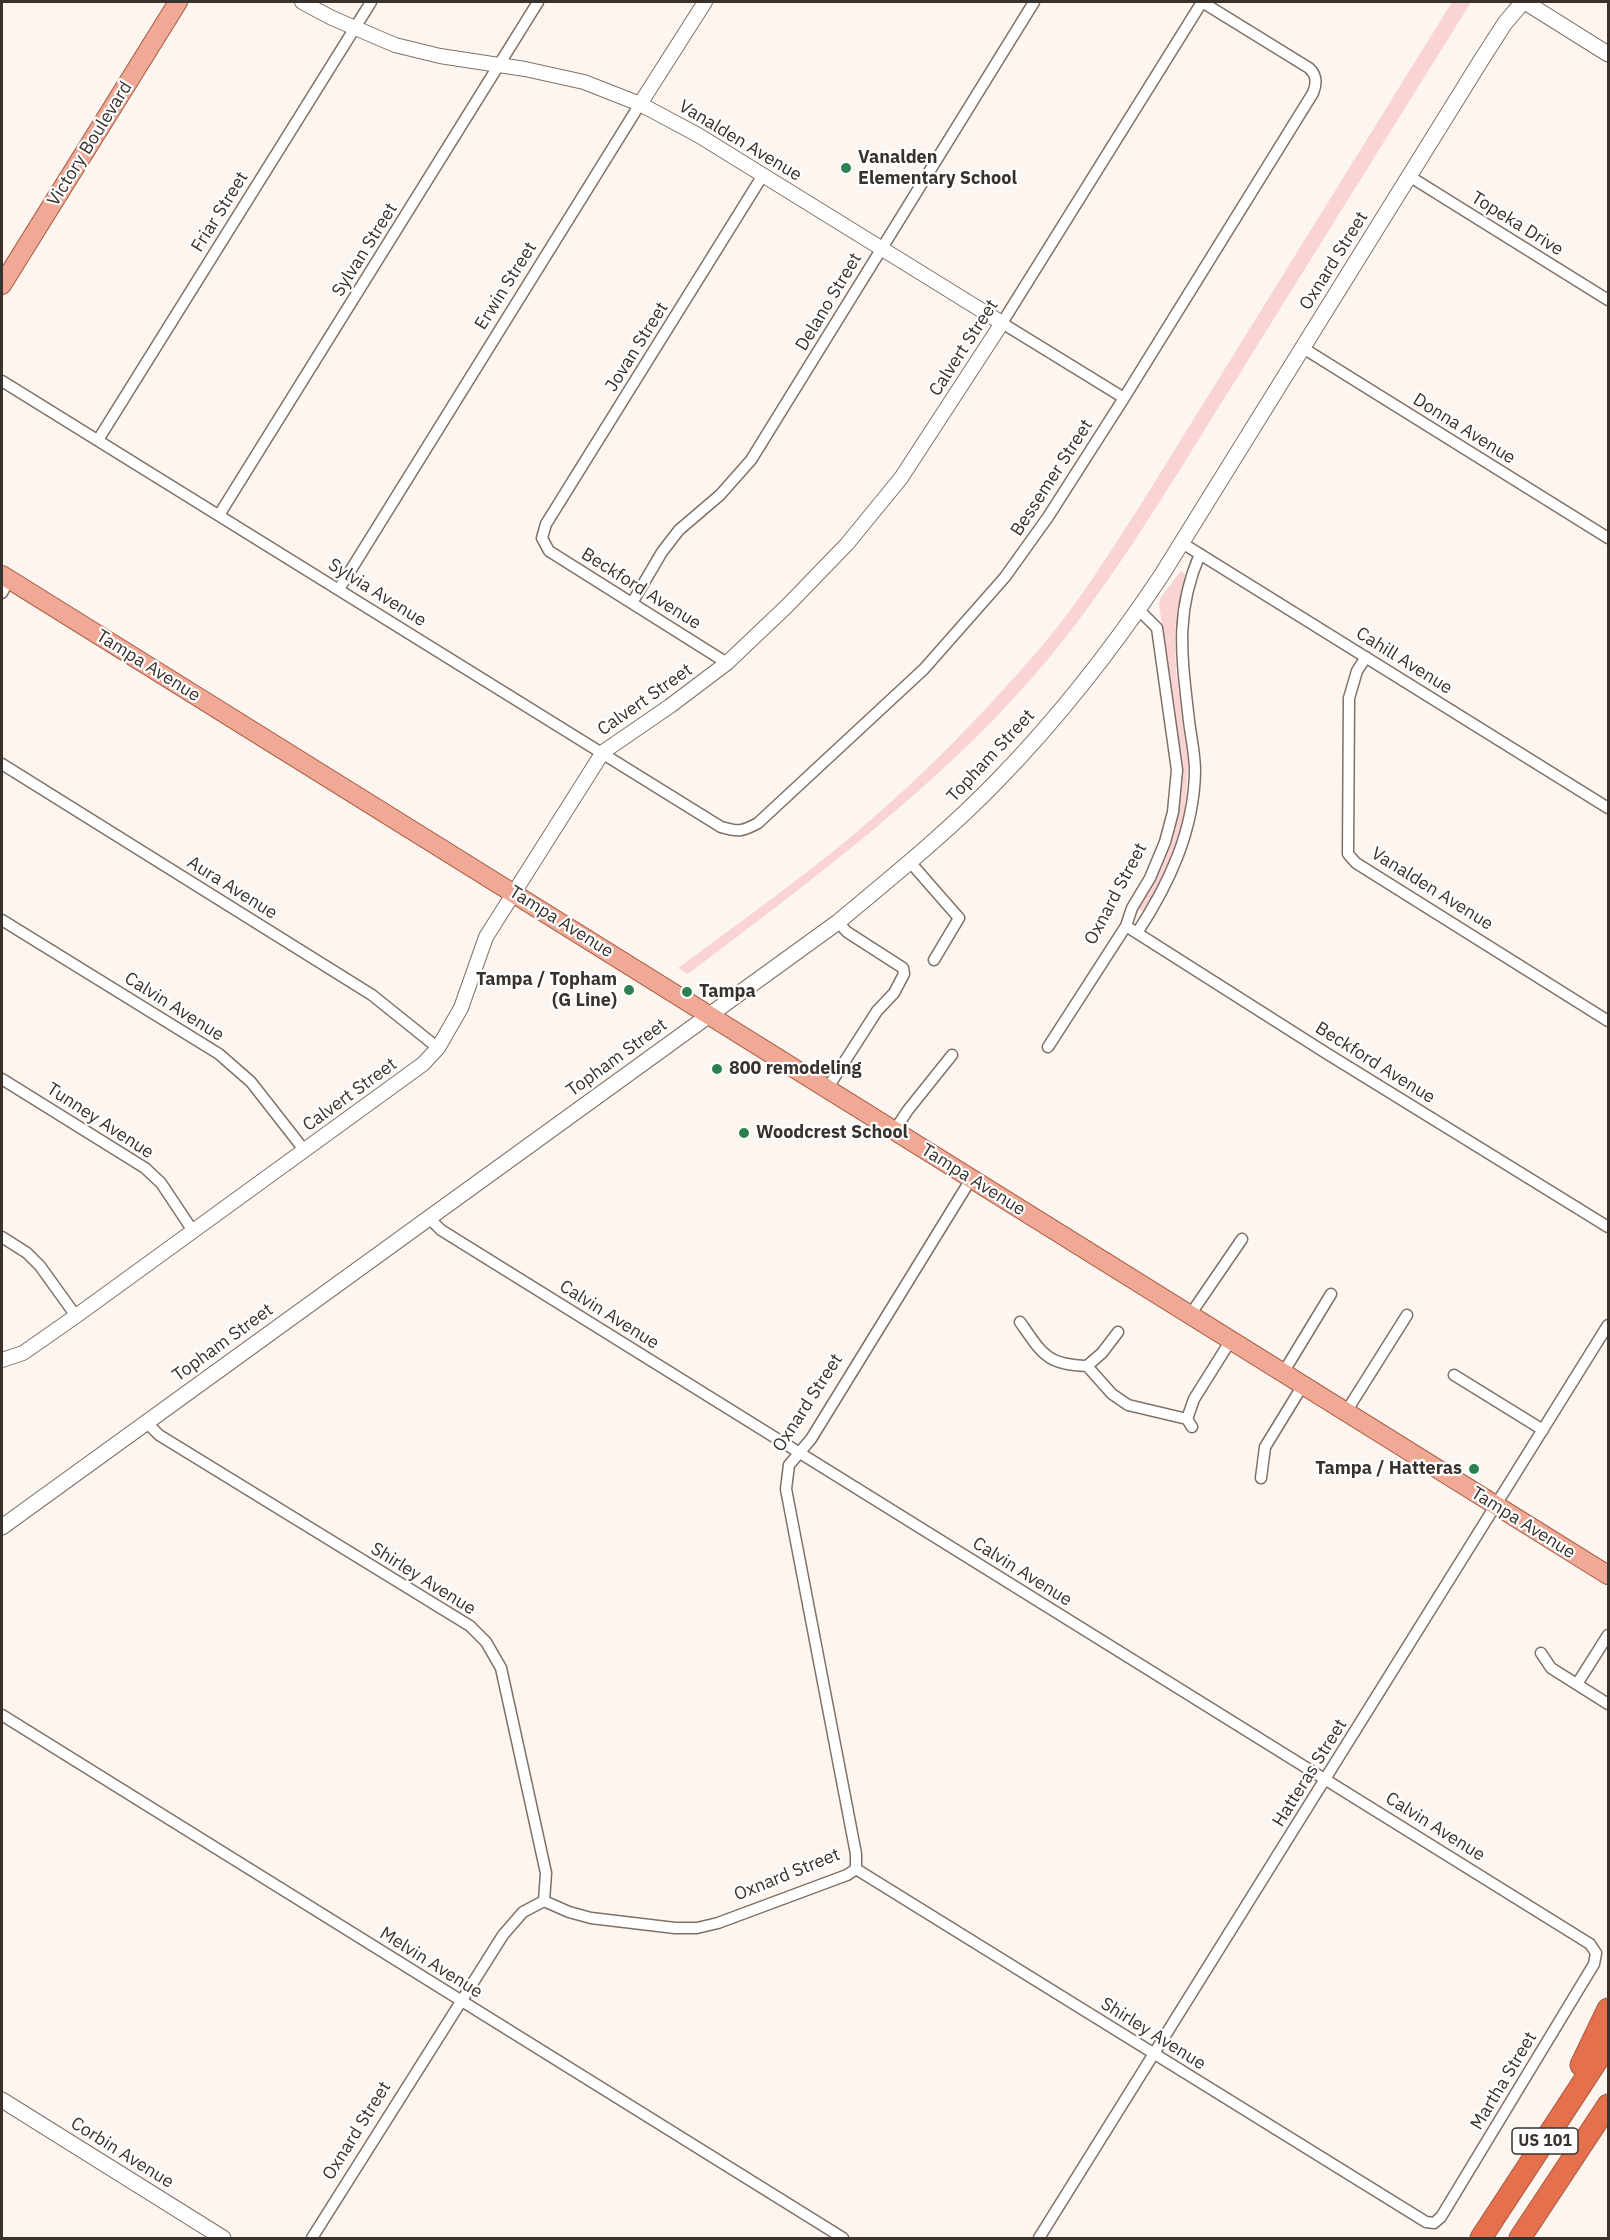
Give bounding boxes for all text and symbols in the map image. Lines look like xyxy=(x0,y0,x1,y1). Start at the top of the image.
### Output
street label: Victory Boulevard xyxy=(43,78,137,210)
street label: Vanalden Avenue xyxy=(675,96,805,186)
place label: Vanalden Elementary School xyxy=(858,147,1017,190)
marker: Vanalden Elementary School xyxy=(839,161,853,175)
street label: Friar Street xyxy=(187,168,253,256)
street label: Topeka Drive xyxy=(1467,187,1567,261)
street label: Sylvan Street xyxy=(328,199,402,301)
street label: Oxnard Street xyxy=(1295,208,1373,314)
street label: Erwin Street xyxy=(471,238,541,334)
street label: Delano Street xyxy=(791,249,867,355)
street label: Calvert Street xyxy=(925,296,1003,400)
street label: Jovan Street xyxy=(601,298,673,396)
street label: Donna Avenue xyxy=(1409,389,1519,469)
street label: Bessemer Street xyxy=(1006,416,1098,540)
street label: Beckford Avenue xyxy=(577,543,705,635)
street label: Sylvia Avenue xyxy=(324,554,430,632)
street label: Cahill Avenue xyxy=(1352,623,1456,699)
street label: Tampa Avenue xyxy=(92,625,204,707)
street label: Calvert Street xyxy=(593,659,697,741)
street label: Topham Street xyxy=(943,705,1039,807)
street label: Oxnard Street xyxy=(1080,839,1152,949)
street label: Vanalden Avenue xyxy=(1367,843,1497,935)
street label: Aura Avenue xyxy=(183,852,281,924)
street label: Tampa Avenue xyxy=(505,881,617,963)
street label: Calvin Avenue xyxy=(120,968,228,1046)
place label: Tampa / Topham (G Line) xyxy=(476,969,617,1012)
place label: Tampa xyxy=(699,981,756,1003)
marker: Tampa / Topham (G Line) xyxy=(622,983,636,997)
marker: Tampa xyxy=(680,985,694,999)
street label: Topham Street xyxy=(563,1014,671,1102)
street label: Beckford Avenue xyxy=(1311,1017,1439,1109)
street label: Calvert Street xyxy=(299,1054,401,1136)
place label: 800 remodeling xyxy=(729,1058,862,1080)
marker: 800 remodeling xyxy=(710,1062,724,1076)
street label: Tunney Avenue xyxy=(42,1078,158,1164)
place label: Woodcrest School xyxy=(756,1122,908,1144)
marker: Woodcrest School xyxy=(737,1126,751,1140)
street label: Tampa Avenue xyxy=(917,1139,1029,1221)
street label: Calvin Avenue xyxy=(555,1276,663,1354)
street label: Topham Street xyxy=(169,1299,277,1387)
street label: Oxnard Street xyxy=(768,1350,848,1456)
place label: Tampa / Hatteras xyxy=(1315,1458,1462,1480)
marker: Tampa / Hatteras xyxy=(1467,1462,1481,1476)
street label: Tampa Avenue xyxy=(1467,1482,1579,1564)
street label: Calvin Avenue xyxy=(968,1533,1076,1611)
street label: Shirley Avenue xyxy=(366,1538,480,1620)
street label: Hatteras Street xyxy=(1268,1715,1352,1831)
street label: Calvin Avenue xyxy=(1381,1788,1489,1866)
street label: Oxnard Street xyxy=(731,1844,843,1906)
street label: Melvin Avenue xyxy=(376,1923,486,2003)
street label: Shirley Avenue xyxy=(1096,1993,1210,2075)
street label: Martha Street xyxy=(1466,2028,1542,2134)
street label: Oxnard Street xyxy=(318,2078,396,2184)
street label: Corbin Avenue xyxy=(67,2113,177,2193)
road number: US 101 xyxy=(1512,2128,1578,2154)

